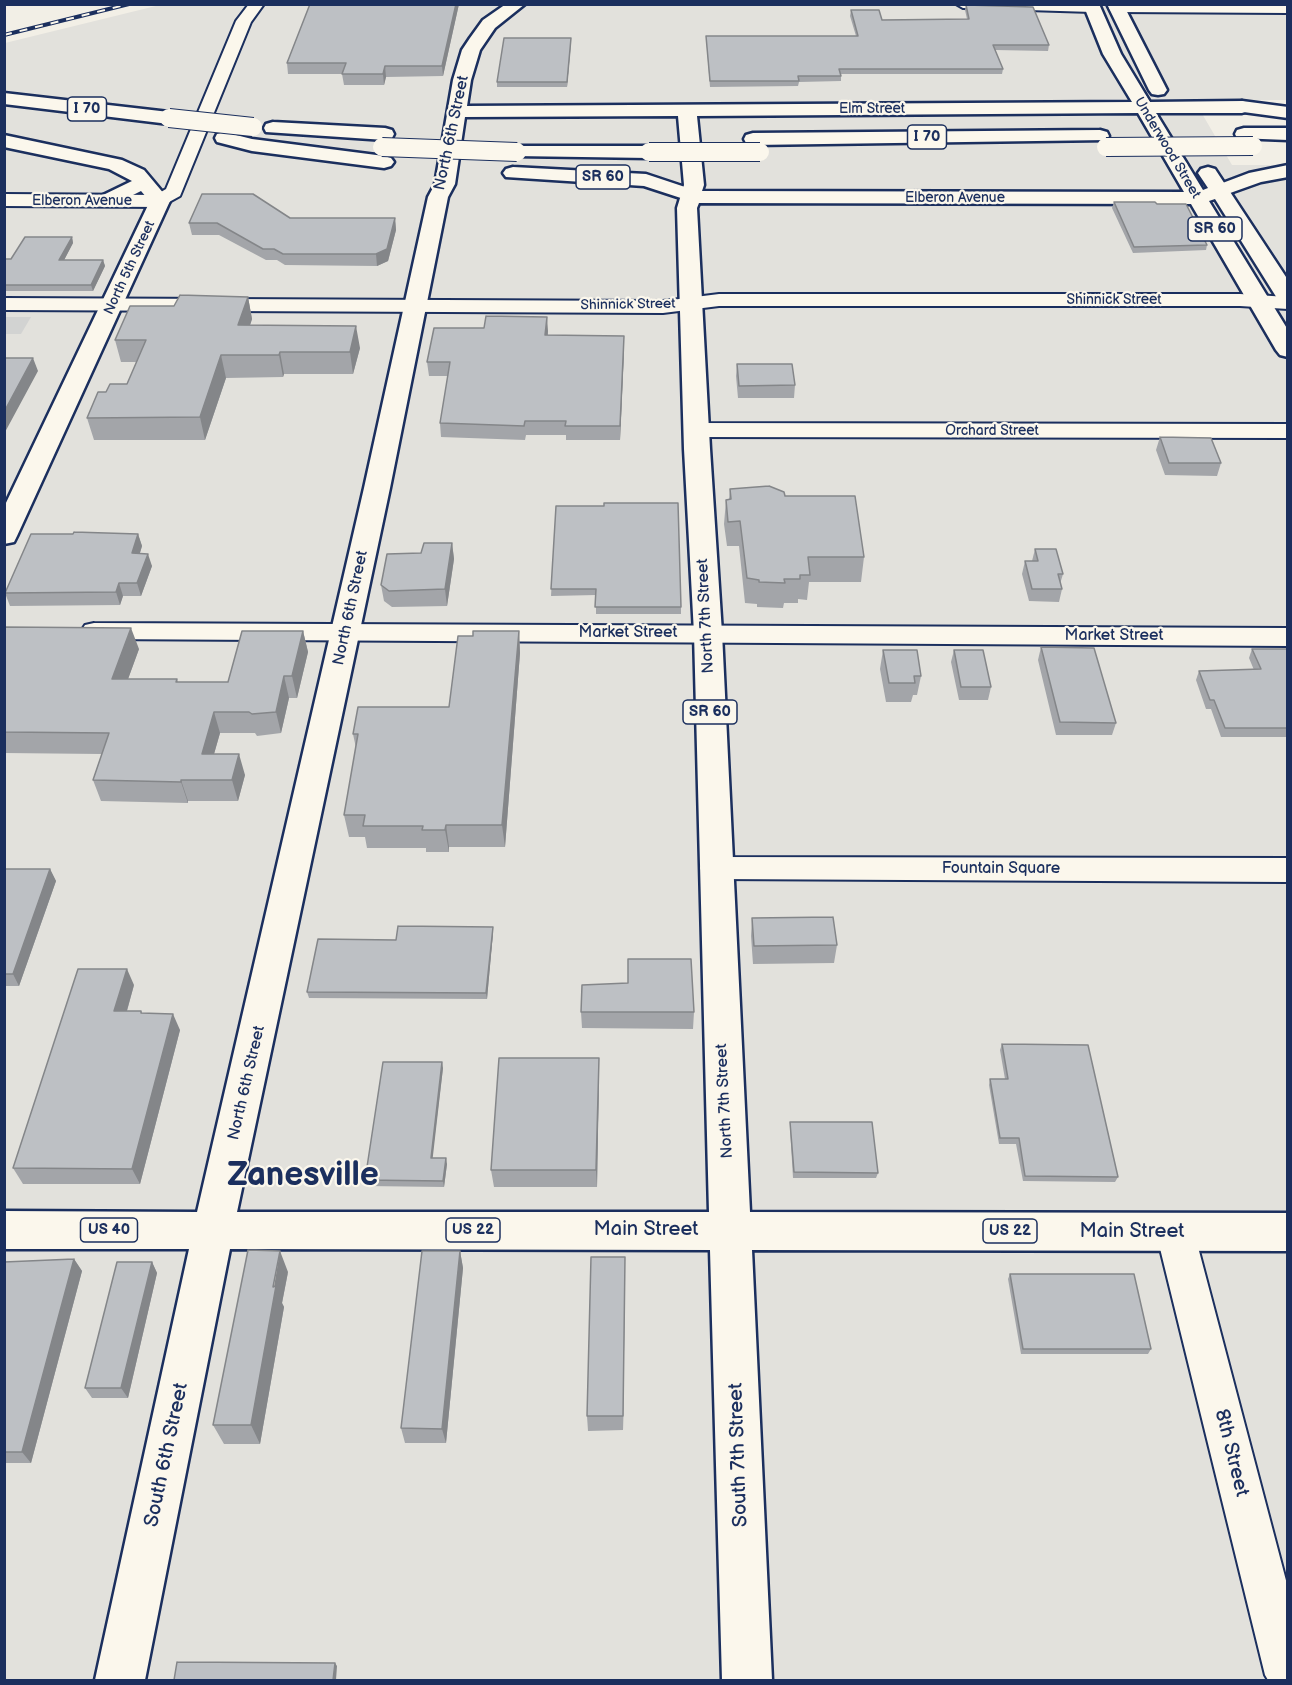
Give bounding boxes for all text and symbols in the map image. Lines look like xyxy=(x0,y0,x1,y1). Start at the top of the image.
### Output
street label: North 6th Street xyxy=(430,74,474,192)
street label: Underwood Street xyxy=(1130,94,1204,202)
road number: I 70 xyxy=(68,97,106,121)
street label: Elm Street xyxy=(839,101,905,117)
road number: I 70 xyxy=(908,125,946,149)
road number: SR 60 xyxy=(576,165,630,189)
street label: Elberon Avenue xyxy=(905,190,1005,206)
street label: Elberon Avenue xyxy=(32,193,132,209)
road number: SR 60 xyxy=(1188,217,1242,241)
street label: North 5th Street xyxy=(101,218,159,318)
street label: Shinnick Street xyxy=(1066,292,1162,308)
street label: Shinnick Street xyxy=(580,296,676,314)
street label: Orchard Street xyxy=(945,423,1039,439)
street label: North 6th Street xyxy=(329,549,373,667)
street label: North 7th Street xyxy=(693,558,719,674)
street label: Market Street xyxy=(579,623,677,643)
street label: Market Street xyxy=(1065,626,1163,646)
road number: SR 60 xyxy=(683,700,737,724)
street label: Fountain Square xyxy=(942,859,1060,879)
street label: North 6th Street xyxy=(224,1024,270,1142)
street label: North 7th Street xyxy=(712,1043,738,1159)
district label: Zanesville xyxy=(227,1157,379,1197)
road number: US 40 xyxy=(80,1218,138,1242)
road number: US 22 xyxy=(446,1218,500,1242)
street label: Main Street xyxy=(594,1218,698,1242)
road number: US 22 xyxy=(983,1219,1037,1243)
street label: Main Street xyxy=(1080,1220,1184,1244)
street label: South 6th Street xyxy=(140,1381,194,1529)
street label: South 7th Street xyxy=(724,1382,754,1528)
street label: 8th Street xyxy=(1209,1407,1253,1499)

